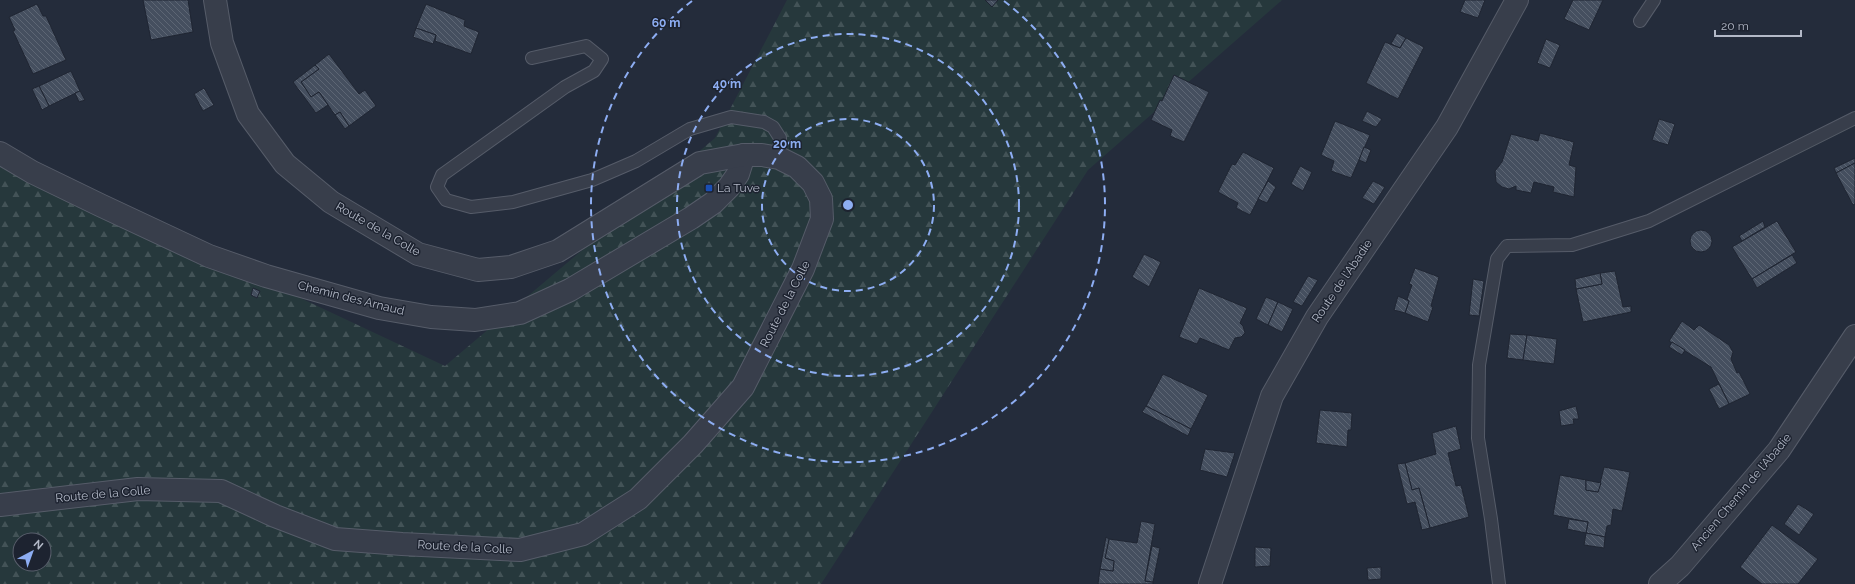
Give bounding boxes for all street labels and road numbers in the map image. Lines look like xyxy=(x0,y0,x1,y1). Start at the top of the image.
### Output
street label: Route de la Colle xyxy=(333,199,423,259)
street label: Route de l'Abadie xyxy=(1309,237,1375,325)
street label: Route de la Colle xyxy=(757,258,813,350)
street label: Chemin des Arnaud xyxy=(296,278,406,318)
street label: Ancien Chemin de l'Abadie xyxy=(1688,431,1794,553)
street label: Route de la Colle xyxy=(55,483,151,505)
street label: Route de la Colle xyxy=(417,538,513,556)

